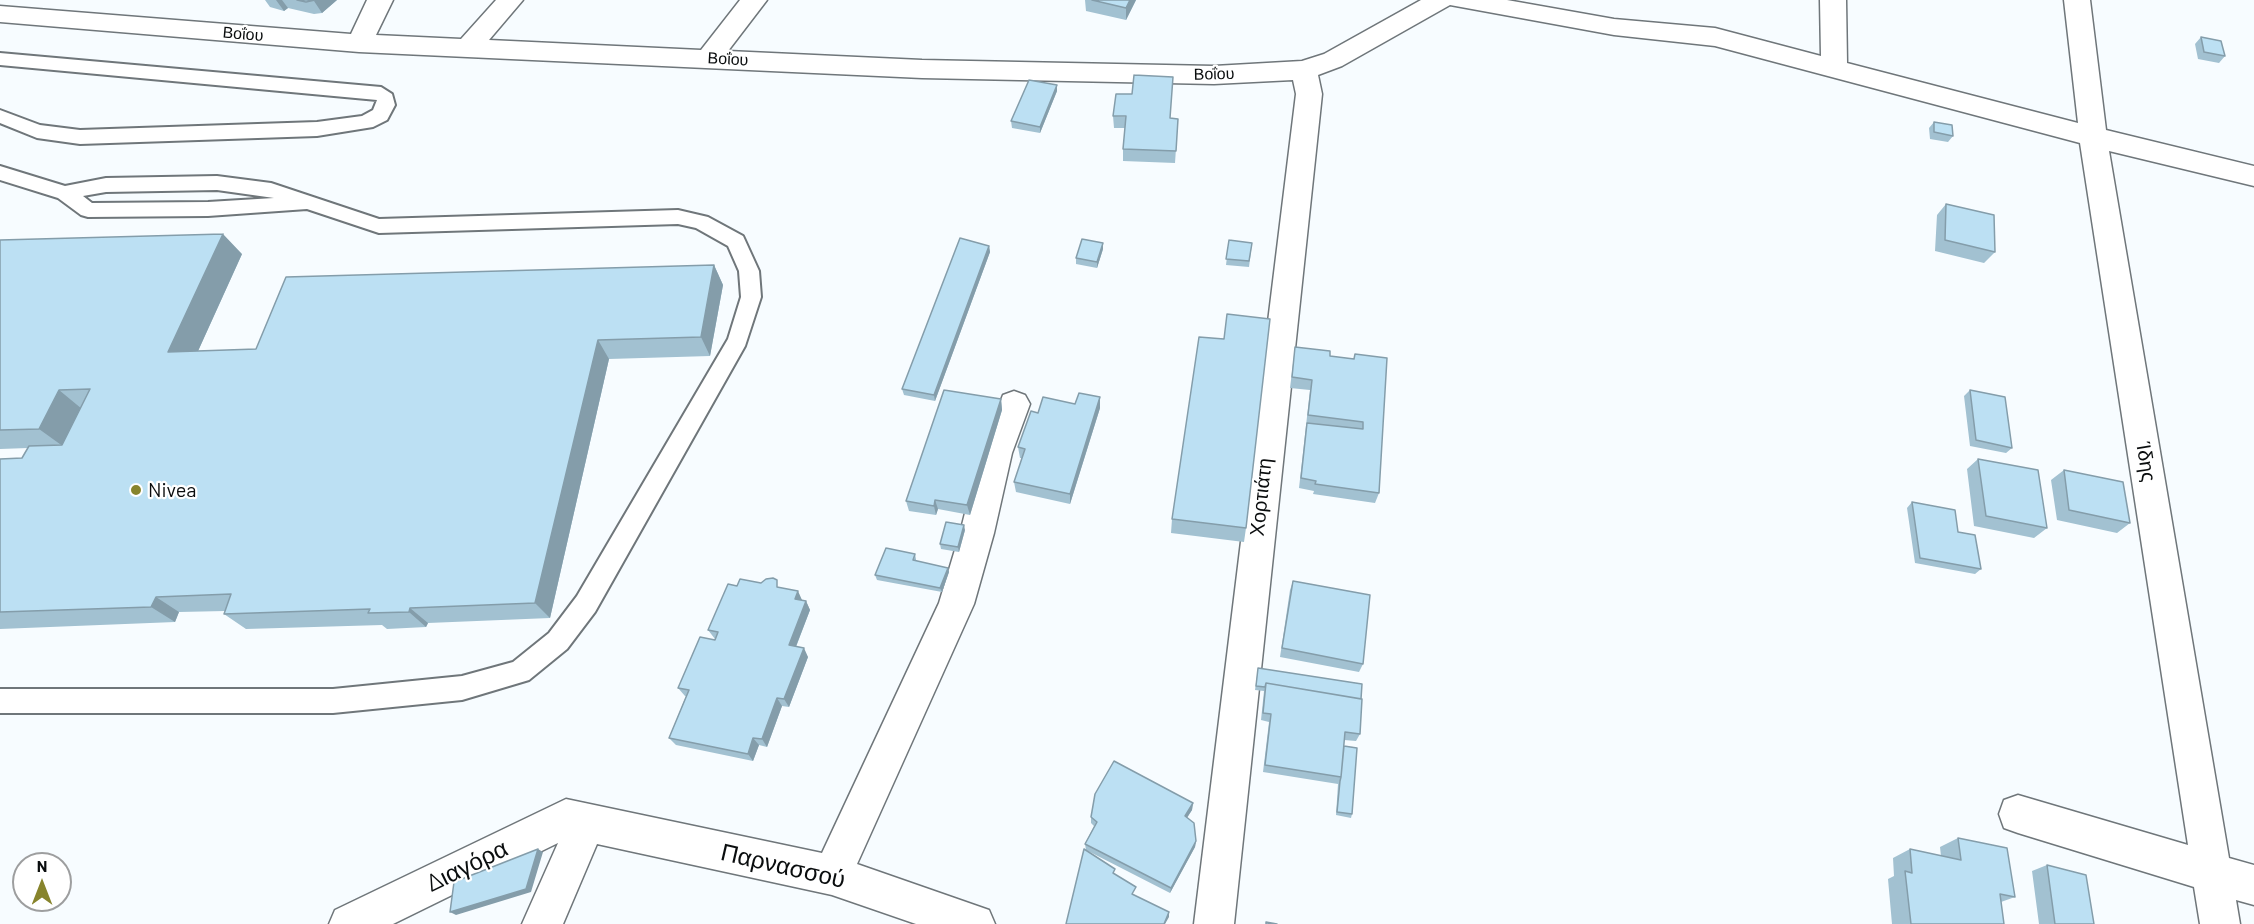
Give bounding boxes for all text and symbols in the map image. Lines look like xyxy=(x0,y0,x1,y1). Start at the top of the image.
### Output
street label: Βοΐου xyxy=(222,23,264,45)
street label: Βοΐου xyxy=(707,48,749,70)
street label: Βοΐου xyxy=(1193,64,1235,84)
street label: Ίδης xyxy=(2131,441,2161,483)
street label: Χορτιάτη xyxy=(1245,457,1277,537)
place label: Nivea xyxy=(148,478,197,502)
marker: Nivea xyxy=(129,483,143,497)
street label: Διαγόρα xyxy=(421,834,513,898)
street label: Παρνασσού xyxy=(718,838,848,894)
north arrow xyxy=(12,852,72,912)
text: N xyxy=(37,856,47,875)

